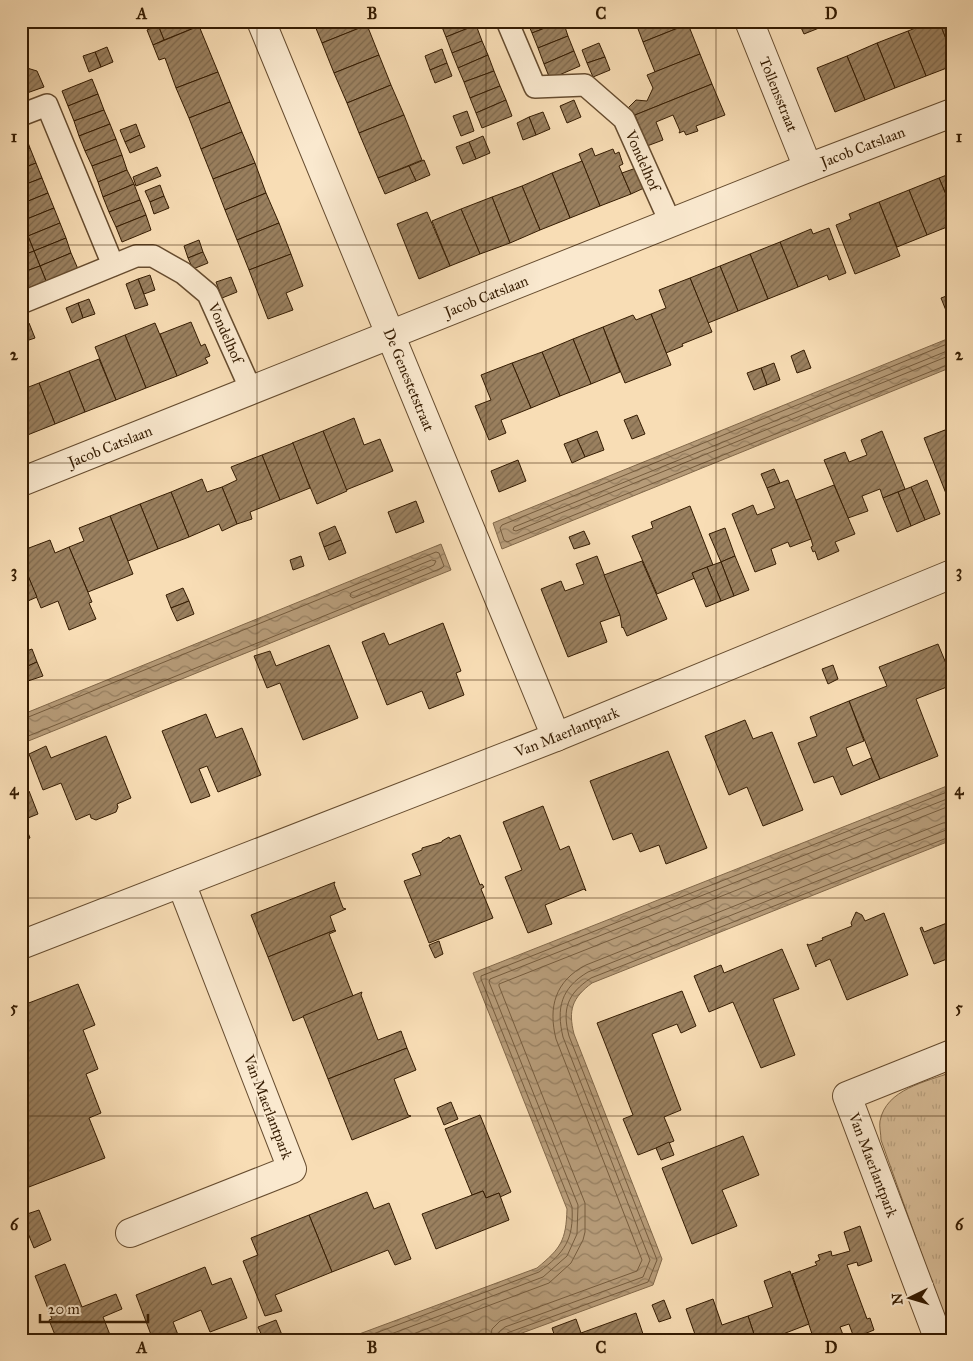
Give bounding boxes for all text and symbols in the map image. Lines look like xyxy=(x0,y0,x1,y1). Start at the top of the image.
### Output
text: A xyxy=(136,4,148,23)
text: B xyxy=(367,4,377,23)
text: C xyxy=(596,4,607,23)
text: D xyxy=(825,4,838,23)
street label: Tollensstraat xyxy=(755,54,802,135)
street label: Jacob Catslaan xyxy=(816,123,908,173)
text: 1 xyxy=(11,127,18,146)
street label: Vondelhof xyxy=(621,127,665,196)
text: 1 xyxy=(956,127,963,146)
street label: Jacob Catslaan xyxy=(440,272,531,323)
street label: Vondelhof xyxy=(204,299,248,368)
street label: De Genestetstraat xyxy=(380,326,438,435)
text: 2 xyxy=(10,345,19,364)
text: 2 xyxy=(955,345,964,364)
street label: Jacob Catslaan xyxy=(64,422,155,473)
text: 3 xyxy=(11,562,17,582)
text: 3 xyxy=(956,562,962,582)
street label: Van Maerlantpark xyxy=(511,703,622,761)
text: 4 xyxy=(10,780,20,800)
text: 4 xyxy=(955,780,965,800)
text: 5 xyxy=(10,998,18,1017)
text: 5 xyxy=(955,998,963,1017)
street label: Van Maerlantpark xyxy=(239,1051,296,1162)
street label: Van Maerlantpark xyxy=(844,1109,901,1220)
text: 6 xyxy=(10,1215,19,1234)
text: 6 xyxy=(955,1215,964,1234)
north arrow xyxy=(886,1274,936,1324)
scale bar xyxy=(40,1291,148,1323)
text: N xyxy=(889,1292,907,1306)
text: 20 m xyxy=(48,1300,80,1318)
text: A xyxy=(136,1338,148,1357)
text: B xyxy=(367,1338,377,1357)
text: C xyxy=(596,1338,607,1357)
text: D xyxy=(825,1338,838,1357)

